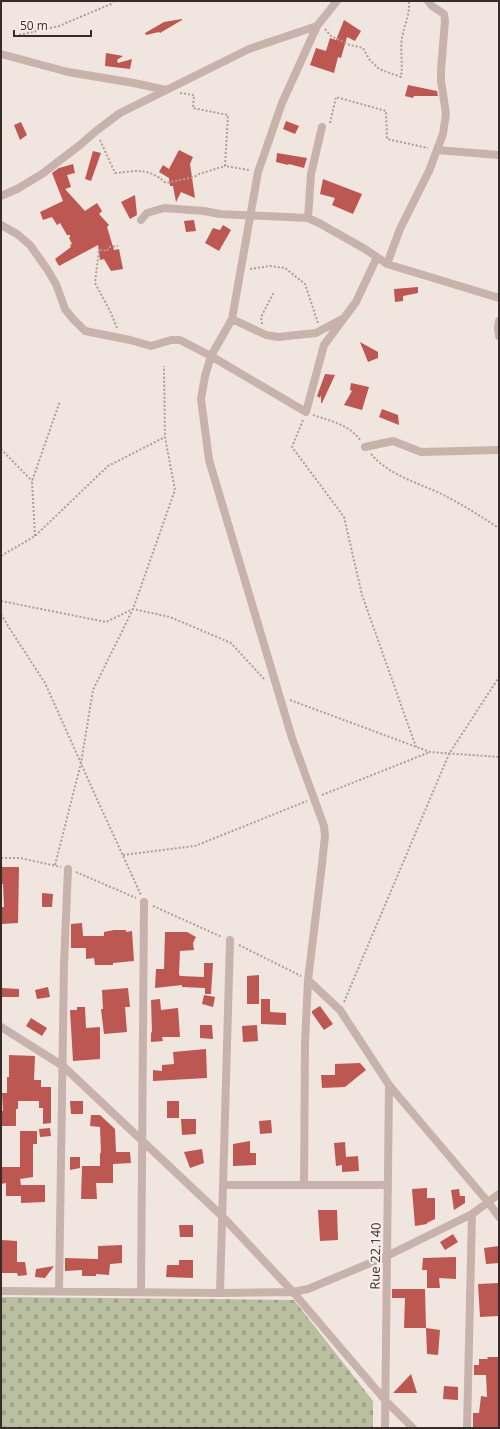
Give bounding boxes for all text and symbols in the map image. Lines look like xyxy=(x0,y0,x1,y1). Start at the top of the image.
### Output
scale bar xyxy=(14,12,91,38)
text: 50 m xyxy=(20,17,48,34)
street label: Rue 22.140 xyxy=(365,1222,385,1290)

